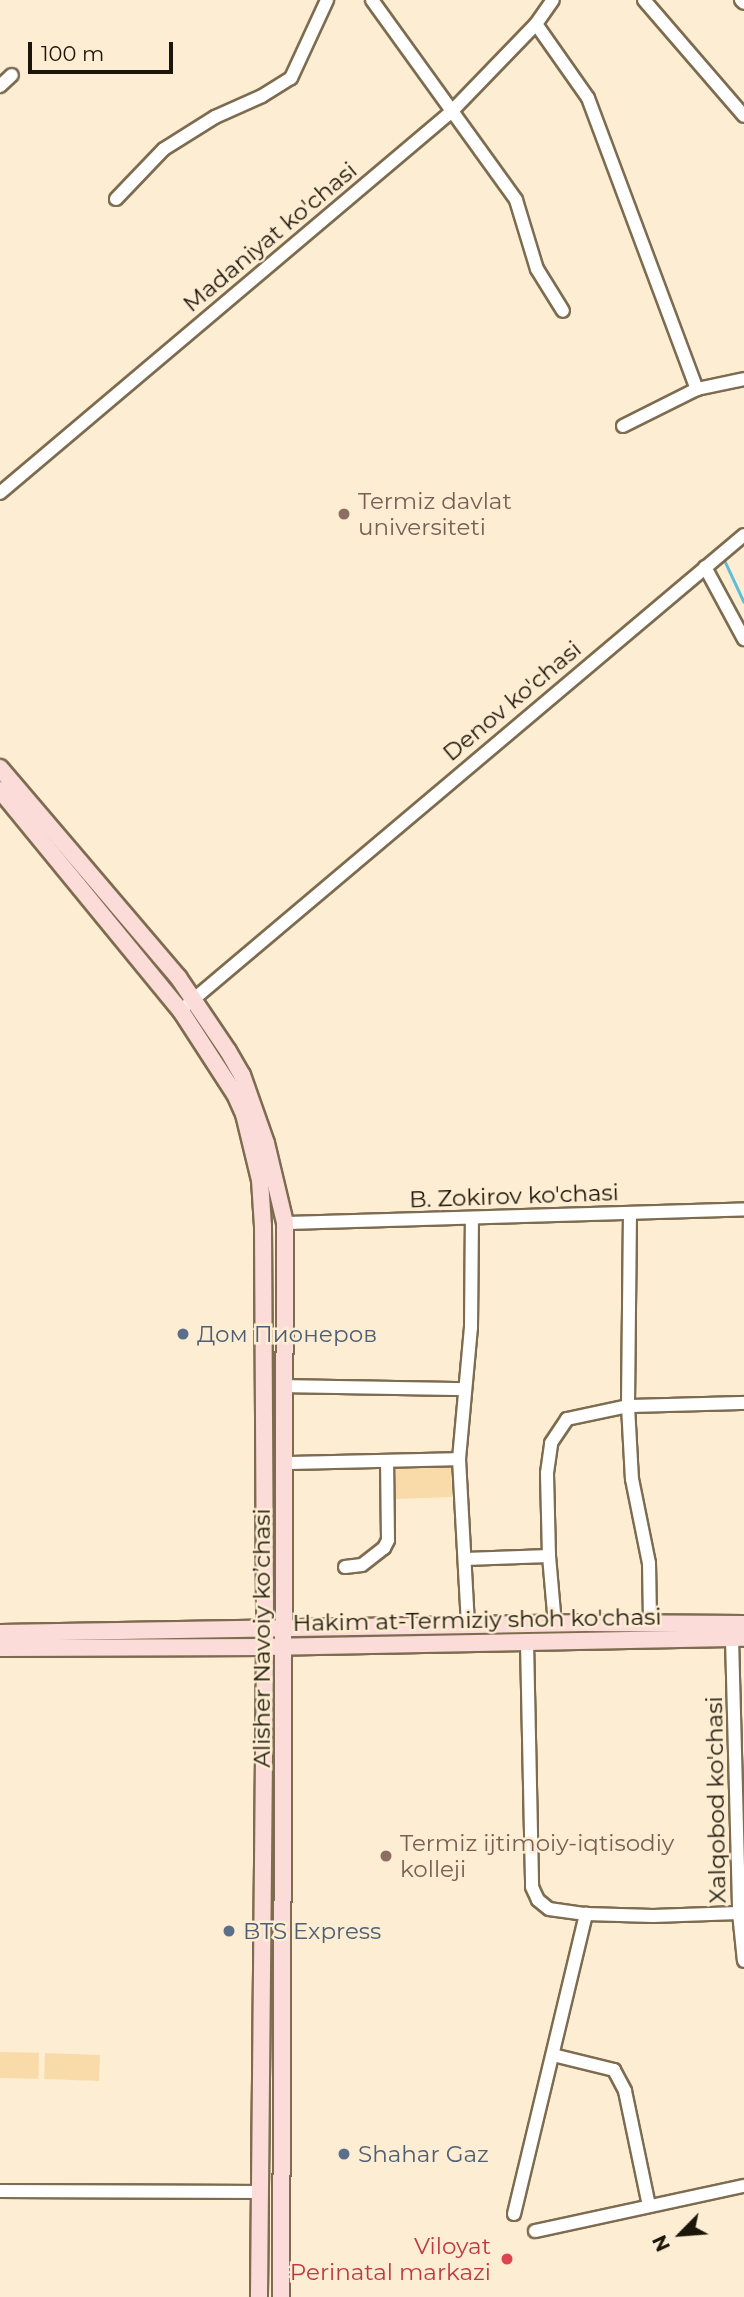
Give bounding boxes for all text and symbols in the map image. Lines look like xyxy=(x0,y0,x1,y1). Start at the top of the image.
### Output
scale bar xyxy=(32,28,177,72)
text: 100 m xyxy=(41,41,104,66)
street label: Madaniyat ko'chasi xyxy=(178,156,362,318)
place label: Termiz davlat universiteti xyxy=(358,487,512,541)
marker: Termiz davlat universiteti xyxy=(336,506,352,522)
street label: Denov ko'chasi xyxy=(437,635,587,767)
street label: B. Zokirov ko'chasi xyxy=(409,1179,619,1213)
place label: Дом Пионеров xyxy=(197,1320,377,1348)
marker: Дом Пионеров xyxy=(175,1326,191,1342)
street label: Alisher Navoiy ko’chasi xyxy=(248,1508,276,1768)
street label: Hakim at-Termiziy shoh ko'chasi xyxy=(292,1603,662,1637)
street label: Xalqobod ko'chasi xyxy=(700,1696,732,1904)
place label: Termiz ijtimoiy-iqtisodiy kolleji xyxy=(400,1829,674,1883)
marker: Termiz ijtimoiy-iqtisodiy kolleji xyxy=(378,1848,394,1864)
place label: BTS Express xyxy=(243,1917,381,1945)
marker: BTS Express xyxy=(221,1923,237,1939)
place label: Shahar Gaz xyxy=(358,2140,489,2168)
marker: Shahar Gaz xyxy=(336,2146,352,2162)
north arrow xyxy=(646,2199,716,2269)
text: N xyxy=(648,2231,675,2255)
place label: Viloyat Perinatal markazi xyxy=(290,2232,491,2286)
marker: Viloyat Perinatal markazi xyxy=(497,2249,517,2269)

